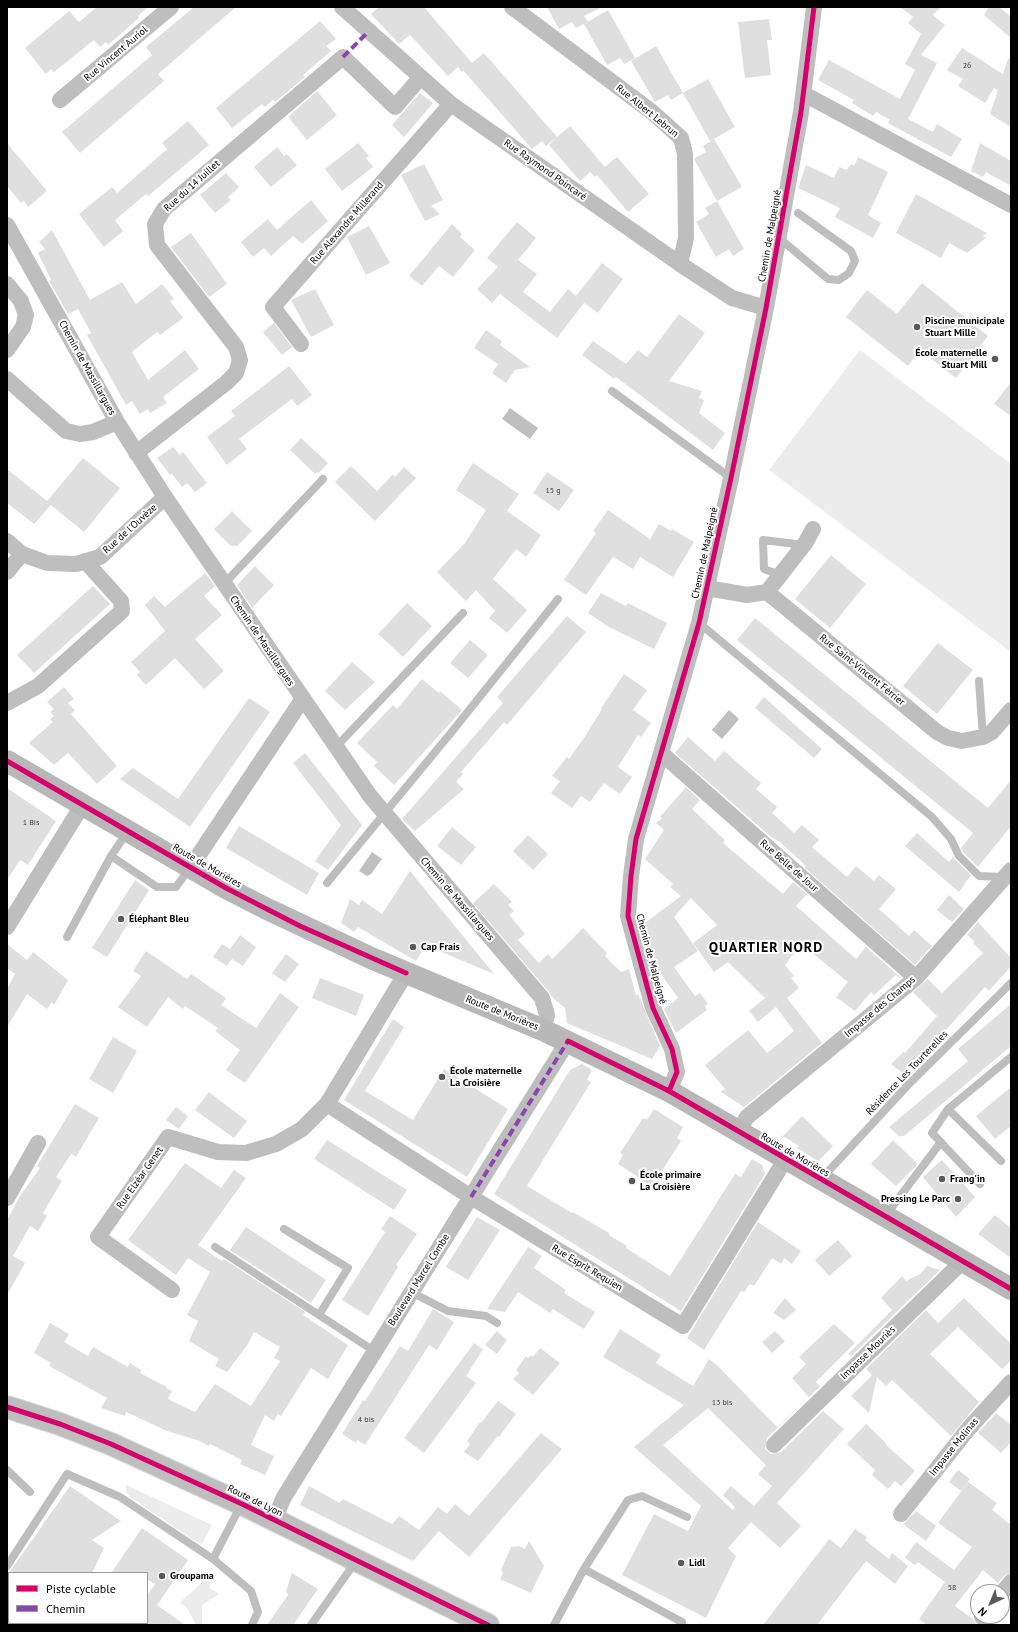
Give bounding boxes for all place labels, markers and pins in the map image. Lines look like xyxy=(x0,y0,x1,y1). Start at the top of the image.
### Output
place label: Piscine municipale Stuart Mille xyxy=(925,315,1005,338)
marker: Piscine municipale Stuart Mille xyxy=(912,322,922,332)
place label: École maternelle Stuart Mill xyxy=(915,347,987,370)
marker: École maternelle Stuart Mill xyxy=(990,354,1000,364)
place label: Éléphant Bleu xyxy=(129,913,189,925)
marker: Éléphant Bleu xyxy=(116,914,126,924)
place label: Cap Frais xyxy=(421,941,460,953)
marker: Cap Frais xyxy=(408,942,418,952)
place label: École maternelle La Croisière xyxy=(450,1065,522,1088)
marker: École maternelle La Croisière xyxy=(437,1072,447,1082)
place label: École primaire La Croisière xyxy=(640,1169,701,1192)
place label: Frang'in xyxy=(950,1173,985,1185)
marker: Frang'in xyxy=(937,1174,947,1184)
marker: École primaire La Croisière xyxy=(627,1176,637,1186)
place label: Pressing Le Parc xyxy=(881,1193,950,1205)
marker: Pressing Le Parc xyxy=(953,1194,963,1204)
place label: Lidl xyxy=(689,1557,705,1569)
marker: Lidl xyxy=(676,1558,686,1568)
place label: Groupama xyxy=(170,1570,214,1582)
marker: Groupama xyxy=(157,1571,167,1581)

